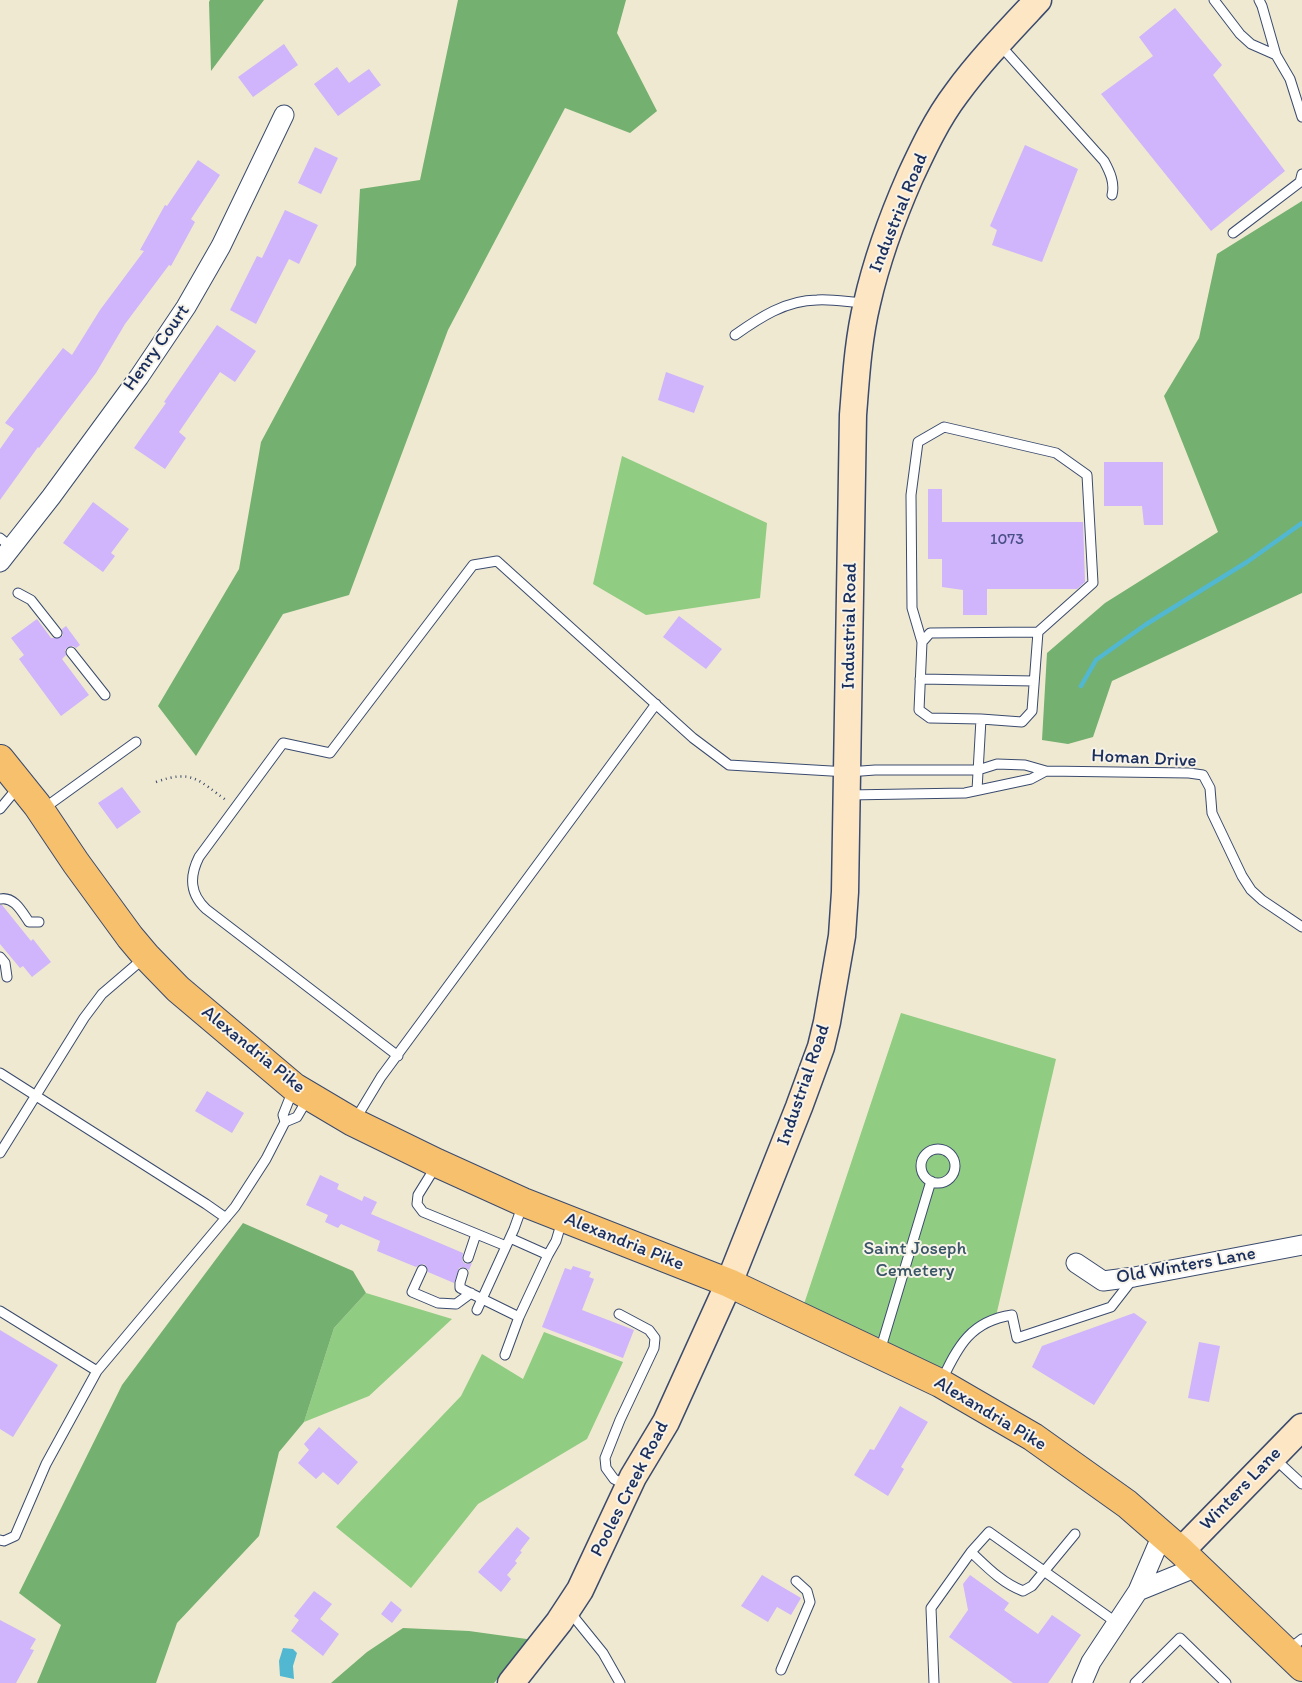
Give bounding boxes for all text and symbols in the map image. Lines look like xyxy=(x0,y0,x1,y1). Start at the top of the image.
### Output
street label: Industrial Road xyxy=(865,150,933,276)
street label: Henry Court xyxy=(119,300,195,396)
house number: 1073 xyxy=(990,530,1024,550)
street label: Industrial Road xyxy=(837,562,863,690)
street label: Homan Drive xyxy=(1091,745,1197,773)
street label: Alexandria Pike xyxy=(197,1001,309,1099)
street label: Industrial Road xyxy=(773,1021,835,1149)
street label: Alexandria Pike xyxy=(561,1208,687,1276)
park label: Saint Joseph Cemetery xyxy=(863,1238,967,1282)
street label: Old Winters Lane xyxy=(1115,1243,1257,1289)
street label: Alexandria Pike xyxy=(930,1372,1050,1456)
street label: Pooles Creek Road xyxy=(586,1417,674,1561)
street label: Winters Lane xyxy=(1195,1442,1287,1536)

